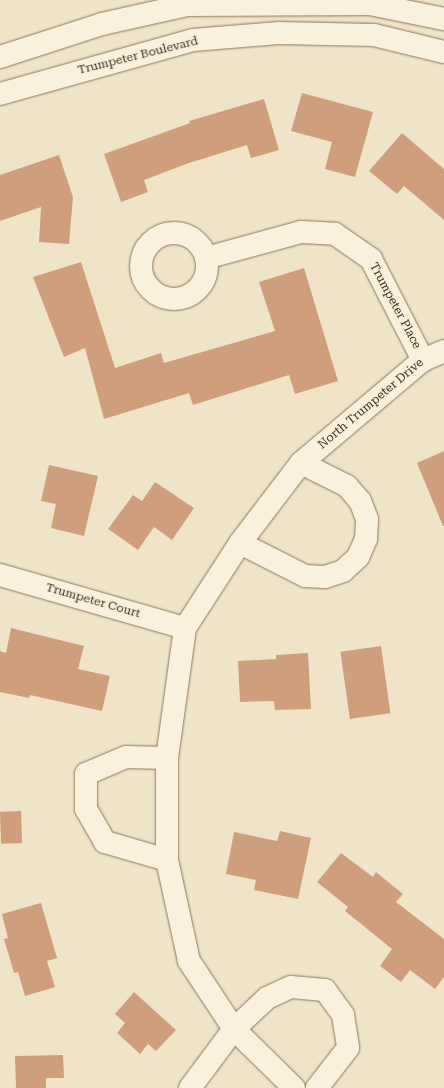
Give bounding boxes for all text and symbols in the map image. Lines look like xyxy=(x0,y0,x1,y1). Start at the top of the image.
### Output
street label: Trumpeter Boulevard xyxy=(76,34,200,78)
street label: Trumpeter Place xyxy=(366,260,424,352)
street label: North Trumpeter Drive xyxy=(315,356,427,452)
street label: Trumpeter Court xyxy=(44,581,142,621)

